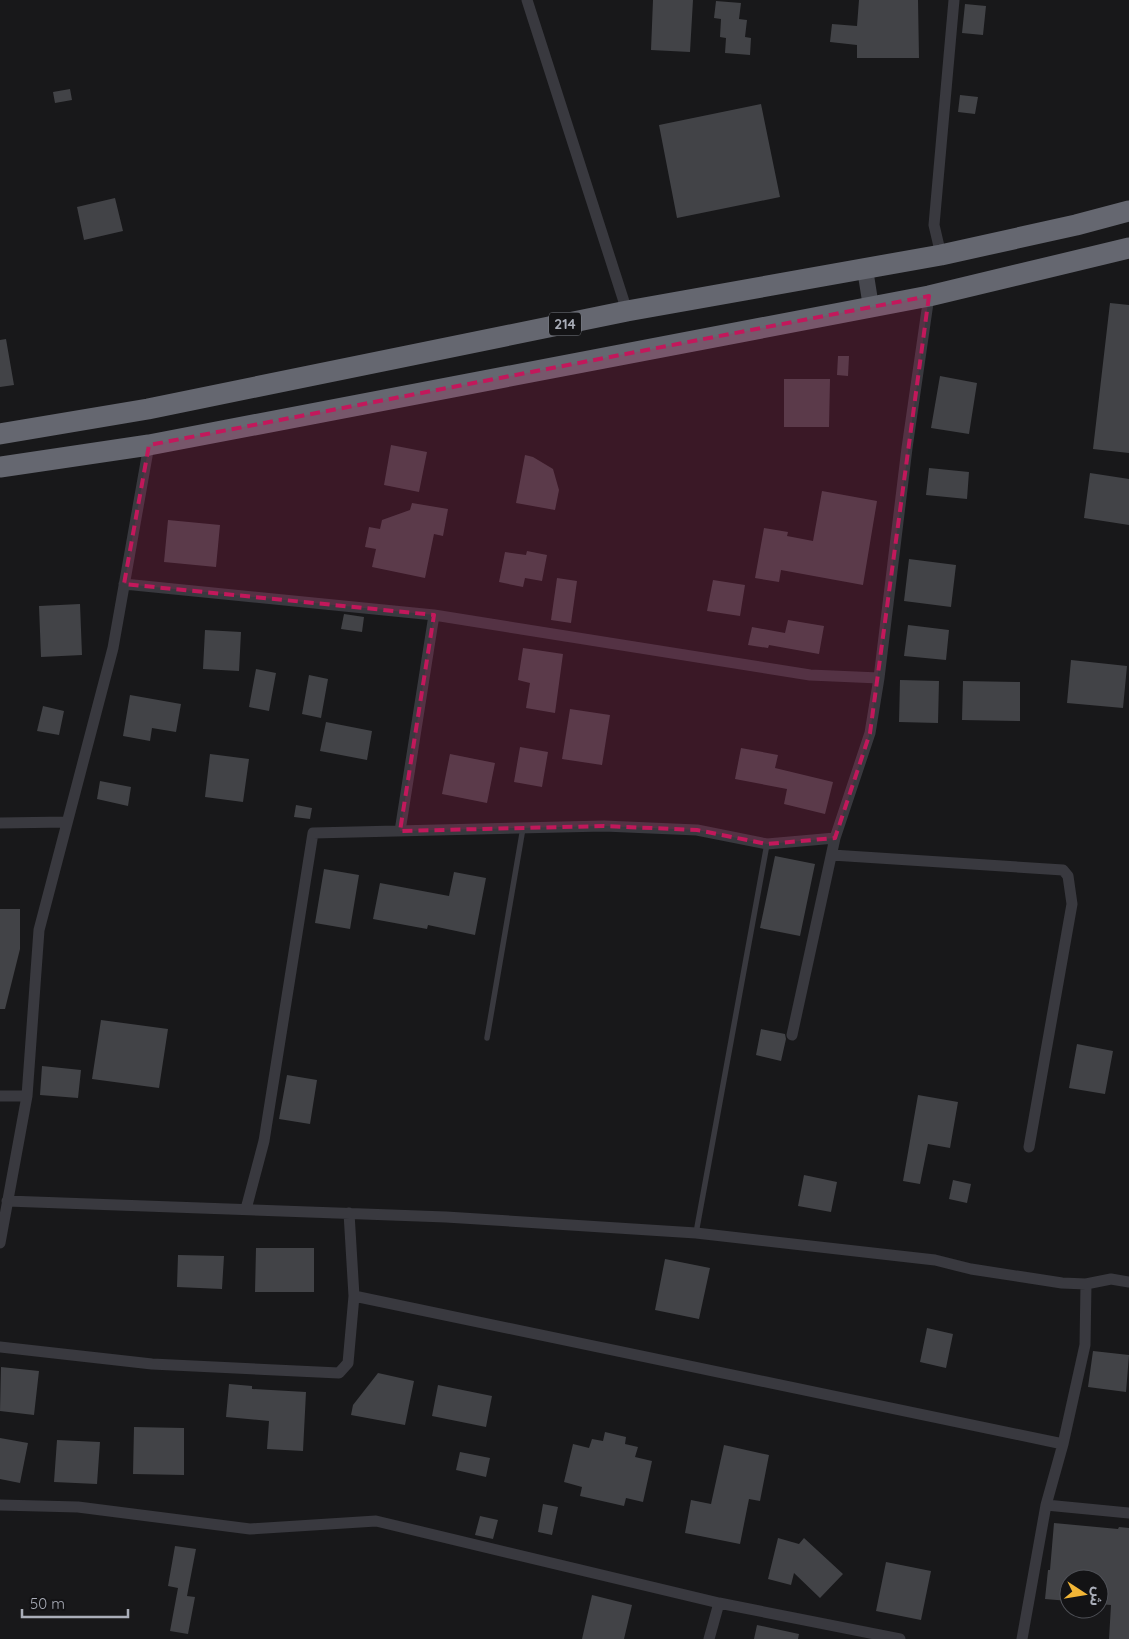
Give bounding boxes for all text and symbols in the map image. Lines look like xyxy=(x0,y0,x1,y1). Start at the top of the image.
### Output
road number: 214 xyxy=(549,312,581,336)
north arrow xyxy=(1059,1569,1109,1619)
text: ش xyxy=(1086,1585,1108,1608)
scale bar xyxy=(22,1586,129,1618)
text: 50 m xyxy=(30,1594,65,1613)

